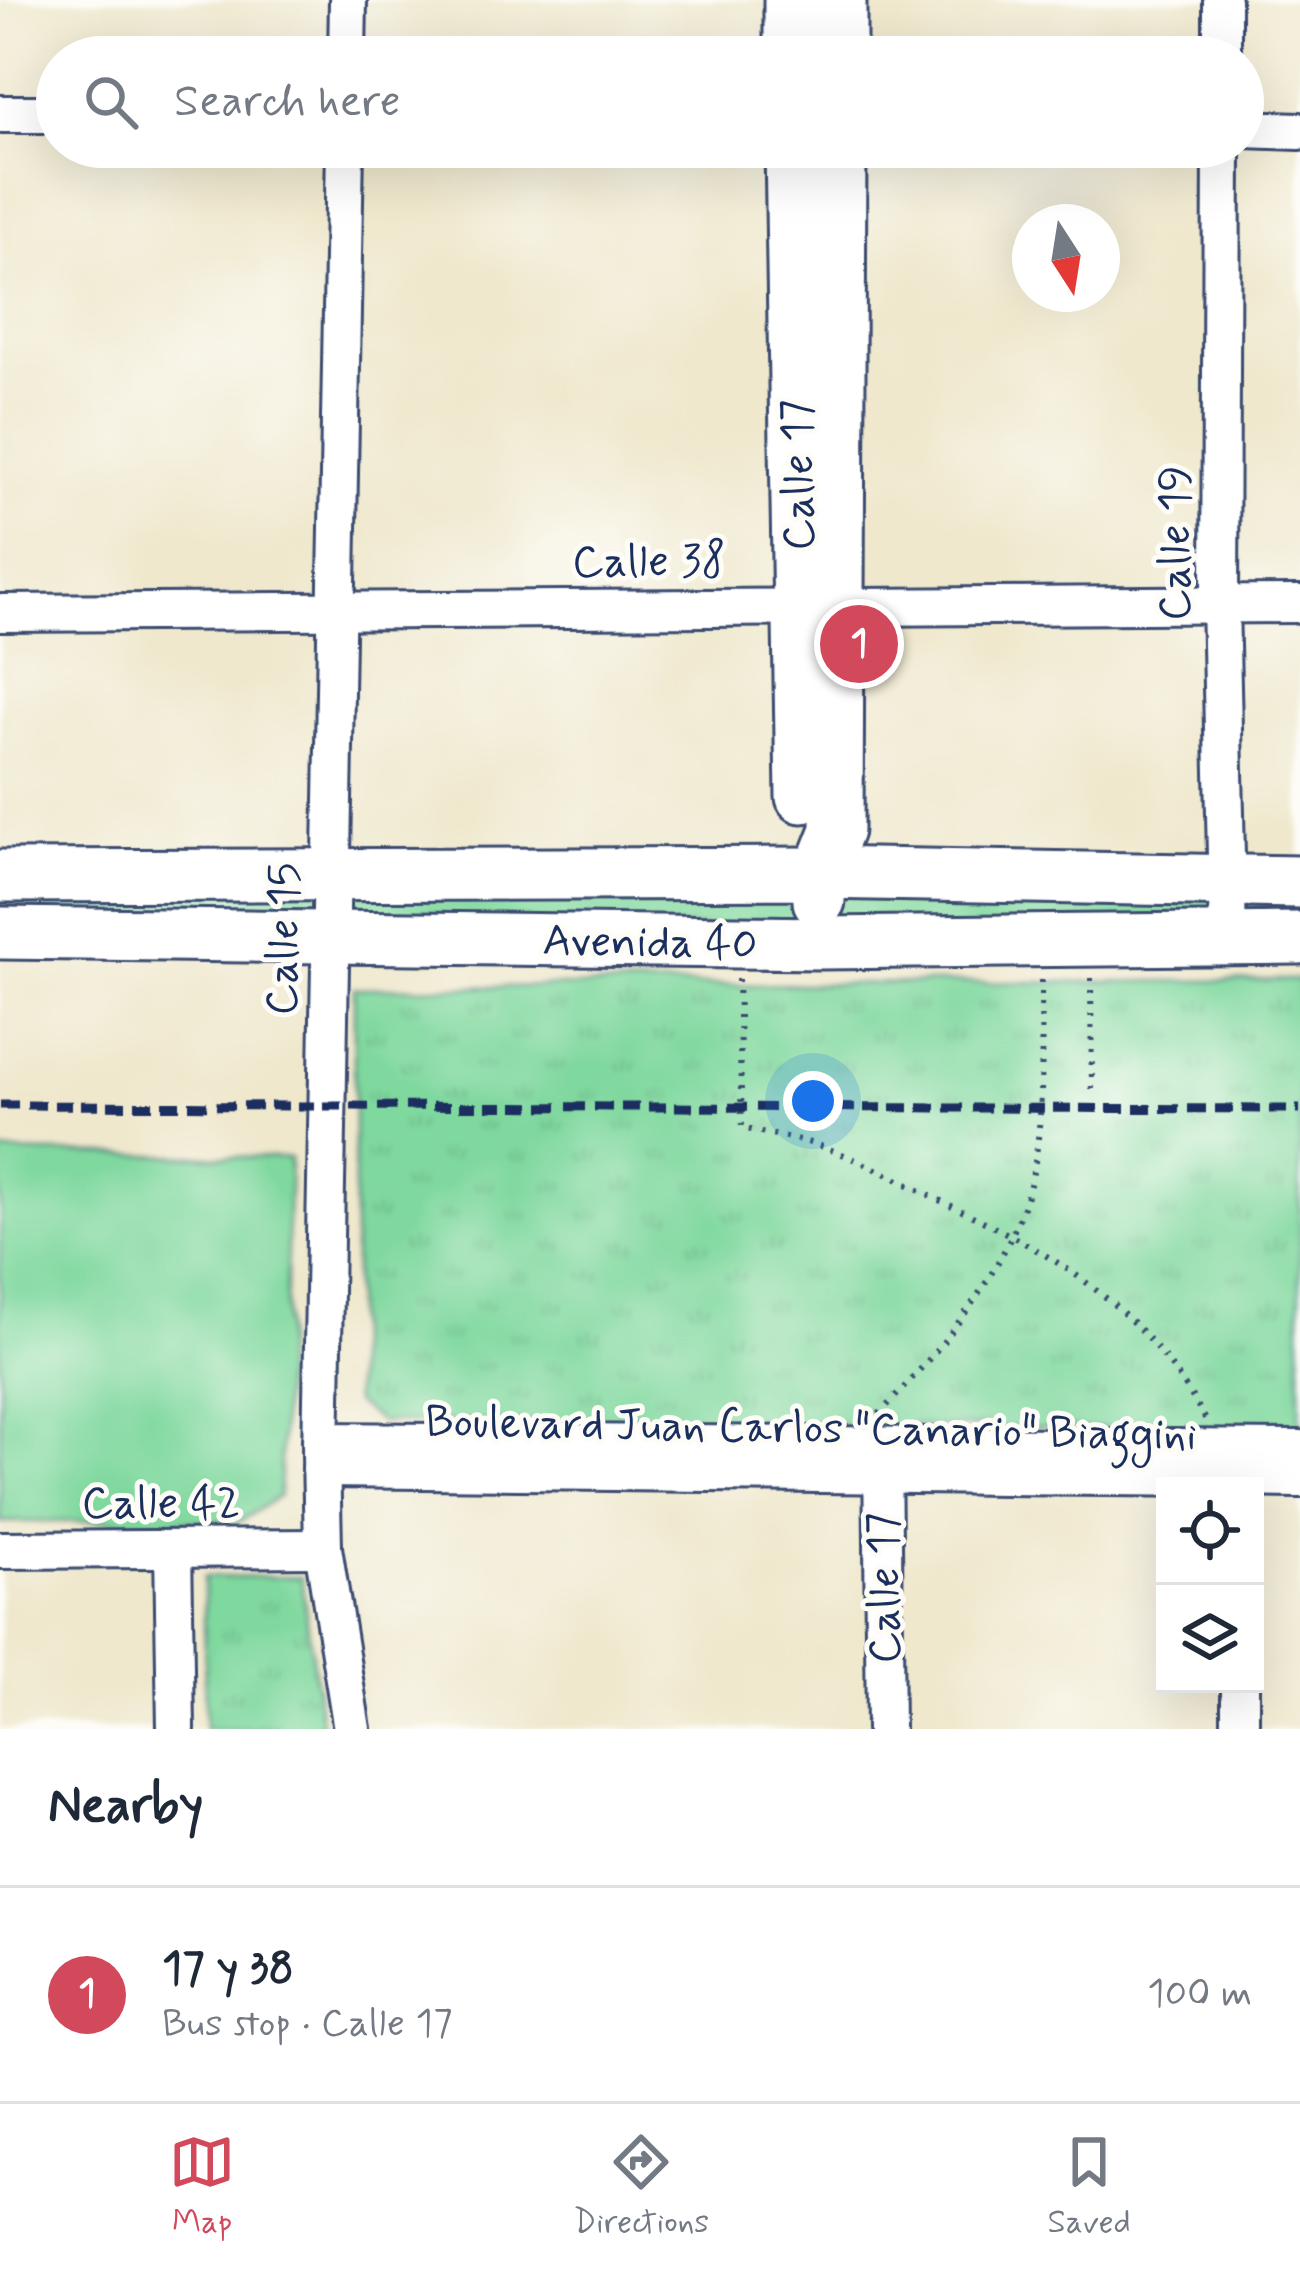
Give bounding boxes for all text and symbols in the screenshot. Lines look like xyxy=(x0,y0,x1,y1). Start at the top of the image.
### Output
search box xyxy=(36,36,1264,168)
icon: search xyxy=(78,69,144,135)
text: Search here xyxy=(174,73,401,132)
north arrow xyxy=(1012,204,1120,312)
street label: Calle 17 xyxy=(769,399,830,551)
street label: Calle 19 xyxy=(1147,465,1206,621)
street label: Calle 38 xyxy=(572,532,727,593)
pin: 1 xyxy=(820,599,898,689)
street label: Calle 15 xyxy=(254,862,315,1016)
street label: Avenida 40 xyxy=(542,912,758,975)
your location xyxy=(783,1071,843,1131)
street label: Boulevard Juan Carlos "Canario" Biaggini xyxy=(425,1393,1197,1471)
street label: Calle 42 xyxy=(82,1475,240,1534)
map controls xyxy=(1156,1477,1264,1693)
button: locate xyxy=(1156,1477,1264,1585)
street label: Calle 17 xyxy=(855,1512,916,1664)
button: layers xyxy=(1156,1585,1264,1693)
text: Nearby xyxy=(48,1774,203,1840)
text: 17 y 38 xyxy=(162,1940,294,1999)
text: 1 xyxy=(78,1969,96,2020)
text: 100 m xyxy=(1147,1969,1252,2020)
text: Bus stop · Calle 17 xyxy=(162,1999,453,2050)
tab: Map xyxy=(169,2129,235,2245)
tab: Directions xyxy=(573,2129,709,2245)
tab: Saved xyxy=(1047,2129,1131,2245)

